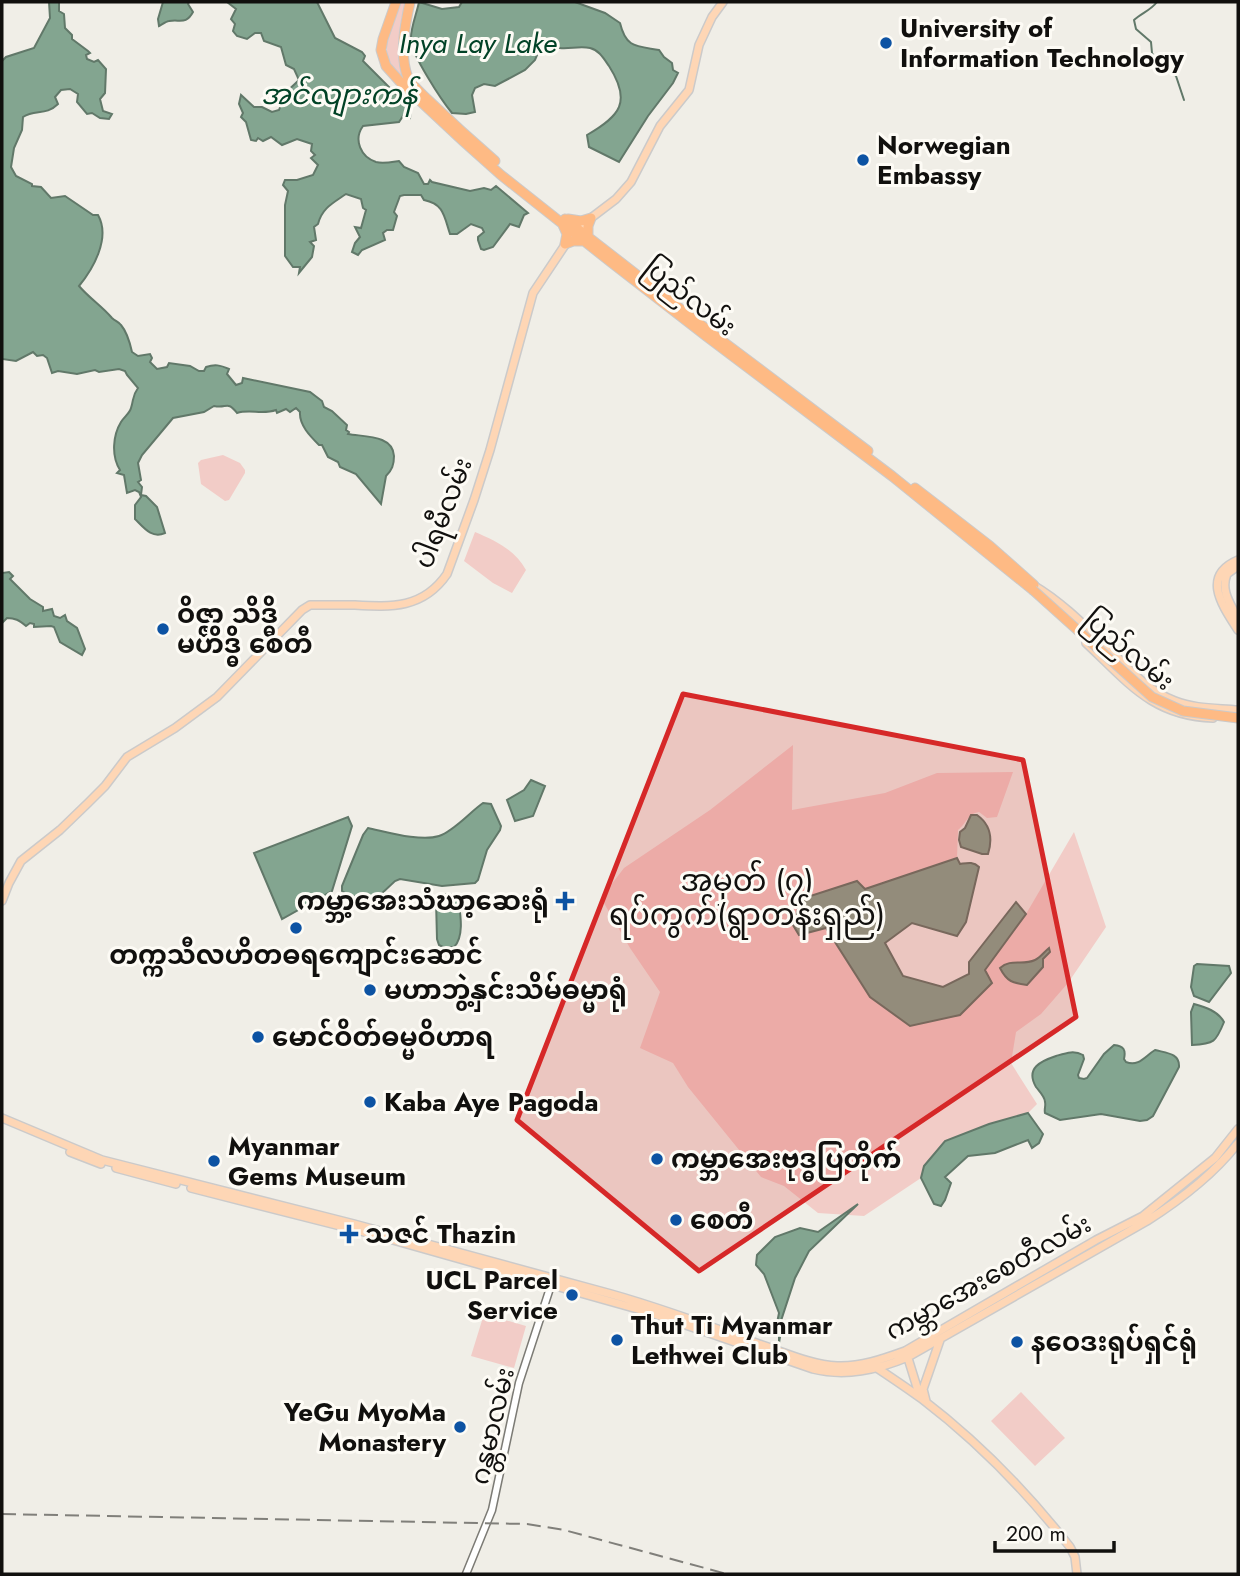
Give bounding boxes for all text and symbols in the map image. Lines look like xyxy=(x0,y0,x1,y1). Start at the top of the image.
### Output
place label: University of Information Technology xyxy=(900,9,1184,77)
water label: Inya Lay Lake xyxy=(399,23,557,64)
marker: University of Information Technology xyxy=(878,35,894,51)
water label: အင်လျားကန် xyxy=(261,74,422,118)
place label: Norwegian Embassy xyxy=(877,126,1011,194)
marker: Norwegian Embassy xyxy=(855,152,871,168)
street label: ပြည်လမ်း xyxy=(634,249,744,347)
street label: ပါရမီလမ်း xyxy=(405,452,483,575)
place label: ဝိဇ္ဇာ သိဒ္ဓိ မဟိဒ္ဓိ စေတီ xyxy=(177,595,312,667)
street label: ပြည်လမ်း xyxy=(1074,601,1183,701)
marker: ဝိဇ္ဇာ သိဒ္ဓိ မဟိဒ္ဓိ စေတီ xyxy=(155,621,171,637)
district label: အမှတ် (၇) ရပ်ကွက်(ရွာတန်းရှည်) xyxy=(609,859,885,940)
place label: ကမ္ဘာ့အေးသံဃာ့ဆေးရုံ xyxy=(297,882,549,923)
marker: ကမ္ဘာ့အေးသံဃာ့ဆေးရုံ xyxy=(555,891,575,911)
marker: တက္ကသီလဟိတဓရကျောင်းဆောင် xyxy=(288,920,304,936)
place label: တက္ကသီလဟိတဓရကျောင်းဆောင် xyxy=(109,936,483,977)
place label: မဟာဘွဲ့နှင်းသိမ်ဓမ္မာရုံ xyxy=(384,971,627,1013)
marker: မဟာဘွဲ့နှင်းသိမ်ဓမ္မာရုံ xyxy=(362,982,378,998)
place label: မောင်ဝိတ်ဓမ္မဝိဟာရ xyxy=(272,1018,494,1060)
marker: မောင်ဝိတ်ဓမ္မဝိဟာရ xyxy=(250,1029,266,1045)
place label: Kaba Aye Pagoda xyxy=(384,1083,598,1121)
marker: Kaba Aye Pagoda xyxy=(362,1094,378,1110)
place label: Myanmar Gems Museum xyxy=(228,1127,406,1195)
place label: ကမ္ဘာအေးဗုဒ္ဓပြတိုက် xyxy=(671,1140,901,1182)
marker: ကမ္ဘာအေးဗုဒ္ဓပြတိုက် xyxy=(649,1151,665,1167)
marker: Myanmar Gems Museum xyxy=(206,1153,222,1169)
place label: စေတီ xyxy=(690,1201,753,1239)
street label: ကမ္ဘာအေးစေတီလမ်း xyxy=(878,1205,1099,1351)
marker: စေတီ xyxy=(668,1212,684,1228)
place label: သဇင် Thazin xyxy=(365,1215,516,1253)
marker: သဇင် Thazin xyxy=(339,1224,359,1244)
place label: UCL Parcel Service xyxy=(426,1261,558,1329)
marker: UCL Parcel Service xyxy=(564,1287,580,1303)
place label: Thut Ti Myanmar Lethwei Club xyxy=(631,1306,833,1374)
place label: နဝေဒးရုပ်ရှင်ရုံ xyxy=(1031,1323,1197,1364)
marker: Thut Ti Myanmar Lethwei Club xyxy=(609,1332,625,1348)
marker: နဝေဒးရုပ်ရှင်ရုံ xyxy=(1009,1334,1025,1350)
street label: ဂန္တမာလမ်း xyxy=(460,1364,526,1489)
place label: YeGu MyoMa Monastery xyxy=(283,1393,446,1461)
marker: YeGu MyoMa Monastery xyxy=(452,1419,468,1435)
scale bar xyxy=(995,1510,1114,1554)
text: 200 m xyxy=(1006,1519,1066,1549)

